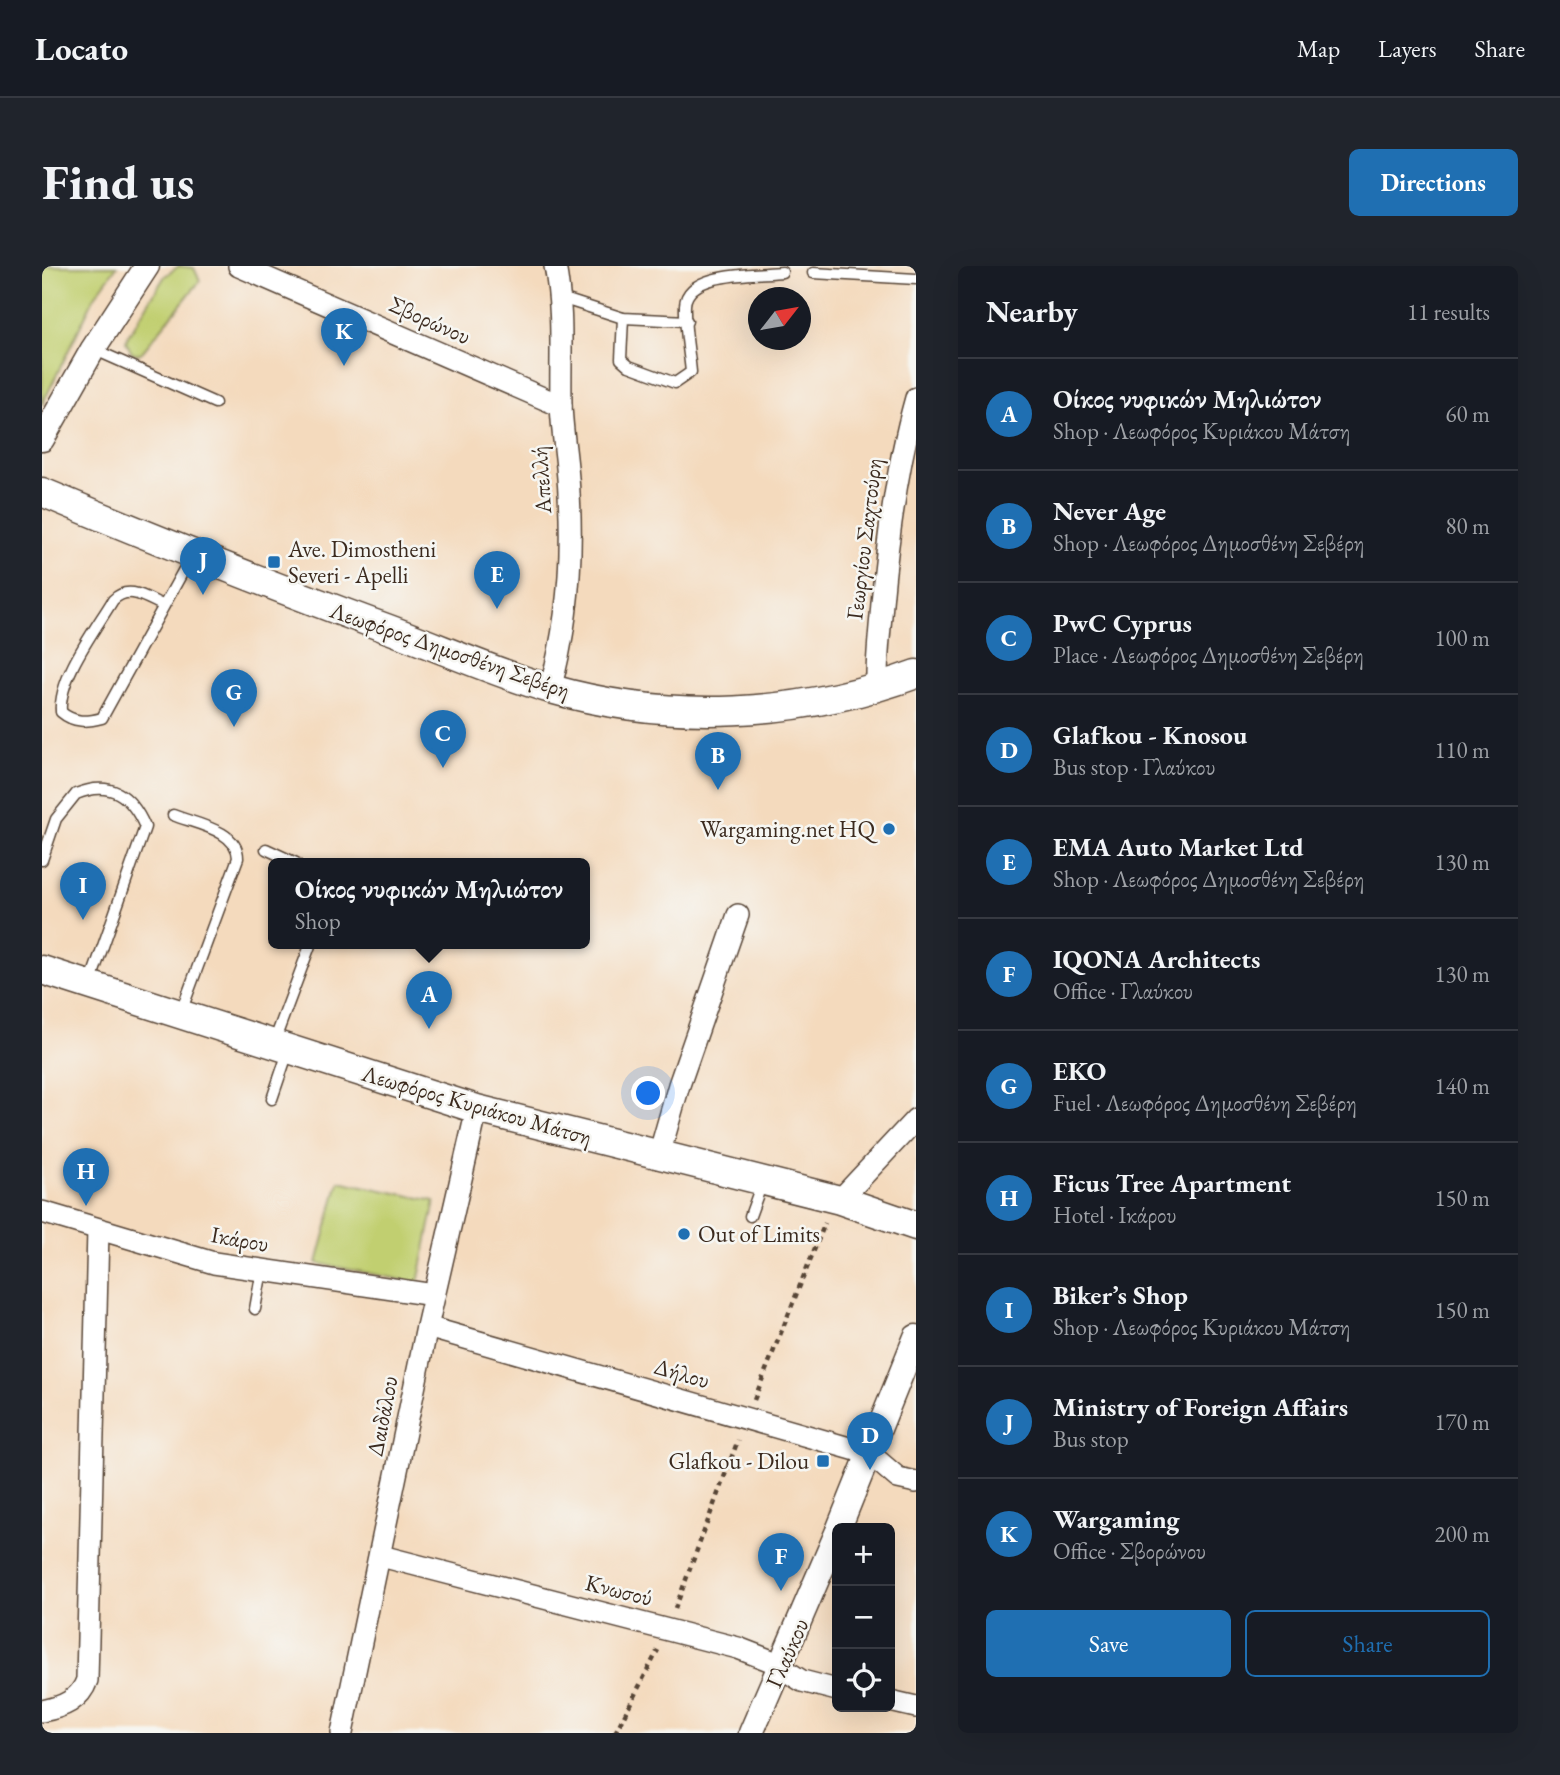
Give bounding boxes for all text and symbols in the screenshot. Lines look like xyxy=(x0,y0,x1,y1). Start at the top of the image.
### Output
text: Locato xyxy=(35,27,128,70)
text: Map xyxy=(1297,33,1340,64)
text: Layers xyxy=(1378,33,1437,64)
text: Share xyxy=(1475,33,1525,64)
button: Directions xyxy=(1349,149,1518,216)
text: Find us xyxy=(42,150,194,214)
north arrow xyxy=(748,287,811,350)
street label: Σβορώνου xyxy=(385,289,475,351)
text: Nearby xyxy=(986,292,1078,331)
text: 11 results xyxy=(1407,297,1490,327)
pin: K xyxy=(321,308,367,366)
text: Οίκος νυφικών Μηλιώτον xyxy=(1053,382,1321,416)
text: A xyxy=(1001,399,1017,429)
text: 60 m xyxy=(1445,399,1490,429)
text: Shop · Λεωφόρος Κυριάκου Μάτση xyxy=(1053,416,1350,446)
street label: Απελλή xyxy=(524,445,558,516)
street label: Γεωργίου Σαχτούρη xyxy=(839,457,889,621)
text: Never Age xyxy=(1053,494,1166,528)
text: B xyxy=(1002,511,1016,541)
text: 80 m xyxy=(1445,511,1490,541)
text: Shop · Λεωφόρος Δημοσθένη Σεβέρη xyxy=(1053,528,1364,558)
place label: Ave. Dimostheni Severi - Apelli xyxy=(287,534,437,590)
pin: J xyxy=(180,537,226,595)
pin: E xyxy=(474,551,520,609)
marker: Ave. Dimostheni Severi - Apelli xyxy=(266,554,282,570)
street label: Λεωφόρος Δημοσθένη Σεβέρη xyxy=(325,595,574,705)
text: PwC Cyprus xyxy=(1053,606,1192,640)
text: C xyxy=(1001,623,1017,653)
text: 100 m xyxy=(1434,623,1490,653)
text: Place · Λεωφόρος Δημοσθένη Σεβέρη xyxy=(1053,640,1364,670)
pin: G xyxy=(211,669,257,727)
pin: C xyxy=(420,710,466,768)
text: Glafkou - Knosou xyxy=(1053,718,1247,752)
pin: B xyxy=(695,732,741,790)
text: D xyxy=(1000,735,1018,765)
text: 110 m xyxy=(1434,735,1490,765)
text: Bus stop · Γλαύκου xyxy=(1053,752,1215,782)
place label: Wargaming.net HQ xyxy=(700,814,878,844)
marker: Wargaming.net HQ xyxy=(881,821,897,837)
text: EMA Auto Market Ltd xyxy=(1053,830,1304,864)
text: E xyxy=(1002,847,1016,877)
text: 130 m xyxy=(1434,847,1490,877)
popup xyxy=(268,858,590,949)
pin: I xyxy=(60,862,106,920)
text: Shop · Λεωφόρος Δημοσθένη Σεβέρη xyxy=(1053,864,1364,894)
text: Οίκος νυφικών Μηλιώτον xyxy=(295,872,563,906)
text: Shop xyxy=(295,906,341,936)
text: IQONA Architects xyxy=(1053,942,1260,976)
text: F xyxy=(1003,959,1015,989)
text: 130 m xyxy=(1434,959,1490,989)
pin: A xyxy=(406,971,452,1029)
text: Office · Γλαύκου xyxy=(1053,976,1193,1006)
text: EKO xyxy=(1053,1054,1106,1088)
street label: Λεωφόρος Κυριάκου Μάτση xyxy=(358,1058,595,1152)
text: G xyxy=(1001,1071,1017,1101)
text: 140 m xyxy=(1434,1071,1490,1101)
your location xyxy=(631,1076,665,1110)
text: Fuel · Λεωφόρος Δημοσθένη Σεβέρη xyxy=(1053,1088,1357,1118)
pin: H xyxy=(63,1148,109,1206)
text: Ficus Tree Apartment xyxy=(1053,1166,1291,1200)
text: H xyxy=(1000,1183,1018,1213)
text: 150 m xyxy=(1434,1183,1490,1213)
text: Hotel · Ικάρου xyxy=(1053,1200,1177,1230)
street label: Ικάρου xyxy=(209,1219,271,1259)
place label: Out of Limits xyxy=(698,1219,820,1249)
marker: Out of Limits xyxy=(676,1226,692,1242)
text: Biker’s Shop xyxy=(1053,1278,1188,1312)
text: I xyxy=(1005,1295,1013,1325)
text: 150 m xyxy=(1434,1295,1490,1325)
text: Shop · Λεωφόρος Κυριάκου Μάτση xyxy=(1053,1312,1350,1342)
street label: Δήλου xyxy=(651,1351,713,1395)
street label: Δαιδάλου xyxy=(360,1373,404,1459)
text: Ministry of Foreign Affairs xyxy=(1053,1390,1348,1424)
text: J xyxy=(1005,1407,1013,1437)
text: 170 m xyxy=(1434,1407,1490,1437)
pin: D xyxy=(847,1412,893,1470)
text: Bus stop xyxy=(1053,1424,1129,1454)
place label: Glafkou - Dilou xyxy=(668,1446,809,1476)
marker: Glafkou - Dilou xyxy=(815,1453,831,1469)
text: Wargaming xyxy=(1053,1502,1180,1536)
text: K xyxy=(1000,1519,1018,1549)
text: 200 m xyxy=(1434,1519,1490,1549)
map controls xyxy=(832,1523,895,1712)
button: + xyxy=(832,1523,895,1586)
pin: F xyxy=(758,1533,804,1591)
text: Office · Σβορώνου xyxy=(1053,1536,1206,1566)
street label: Κνωσού xyxy=(582,1567,656,1613)
button: − xyxy=(832,1586,895,1649)
button: Save xyxy=(986,1610,1231,1677)
button: Share xyxy=(1245,1610,1490,1677)
street label: Γλαύκου xyxy=(758,1614,816,1692)
button: locate xyxy=(832,1649,895,1712)

